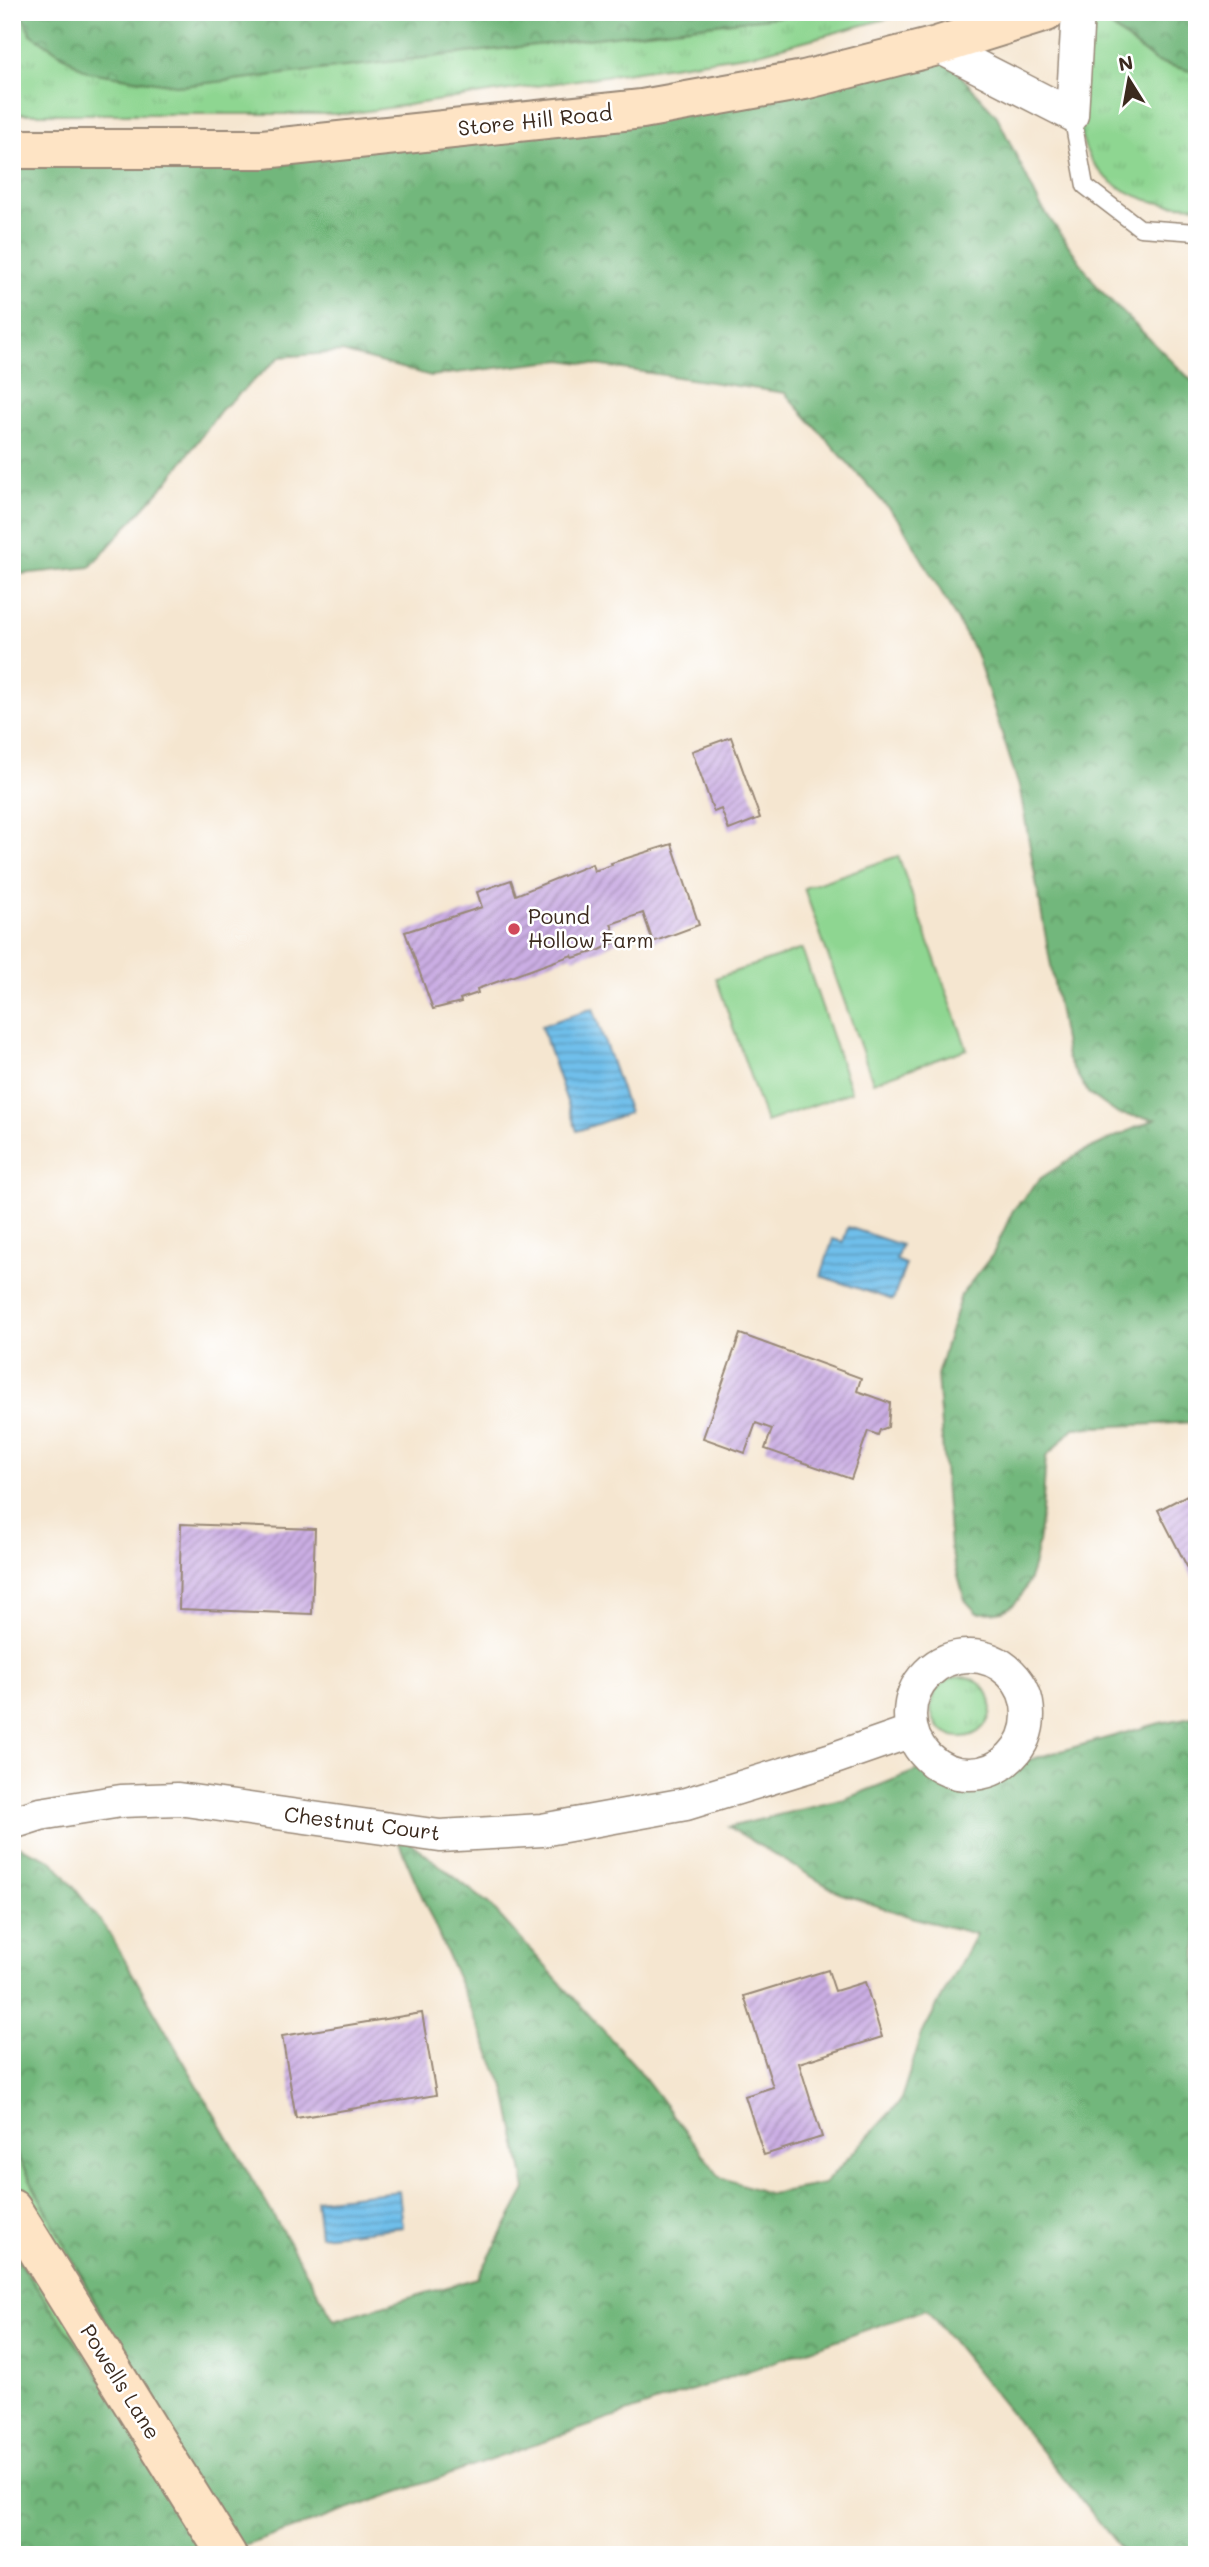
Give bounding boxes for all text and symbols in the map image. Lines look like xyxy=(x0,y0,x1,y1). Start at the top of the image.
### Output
north arrow xyxy=(1094,46,1164,116)
text: N xyxy=(1116,49,1135,76)
street label: Store Hill Road xyxy=(456,98,613,141)
place label: Pound Hollow Farm xyxy=(528,902,654,953)
marker: Pound Hollow Farm xyxy=(506,921,522,937)
street label: Chestnut Court xyxy=(283,1800,442,1845)
street label: Powells Lane xyxy=(75,2319,167,2444)

